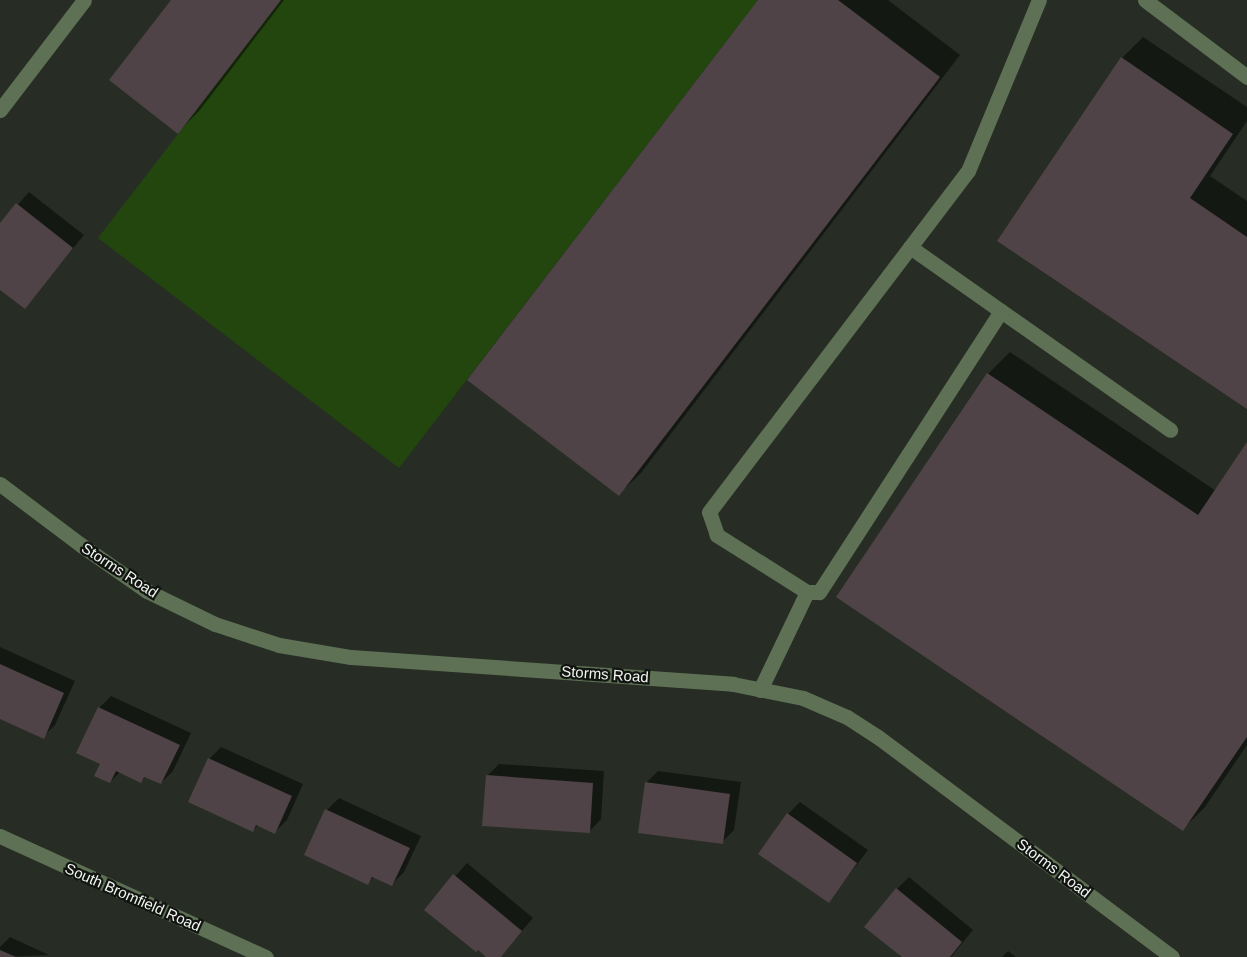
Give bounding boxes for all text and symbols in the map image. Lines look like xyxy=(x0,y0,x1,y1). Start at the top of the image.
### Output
street label: Storms Road xyxy=(78,539,162,601)
street label: Storms Road xyxy=(561,662,649,686)
street label: Storms Road xyxy=(1014,834,1094,902)
street label: South Bromfield Road xyxy=(62,859,204,935)

